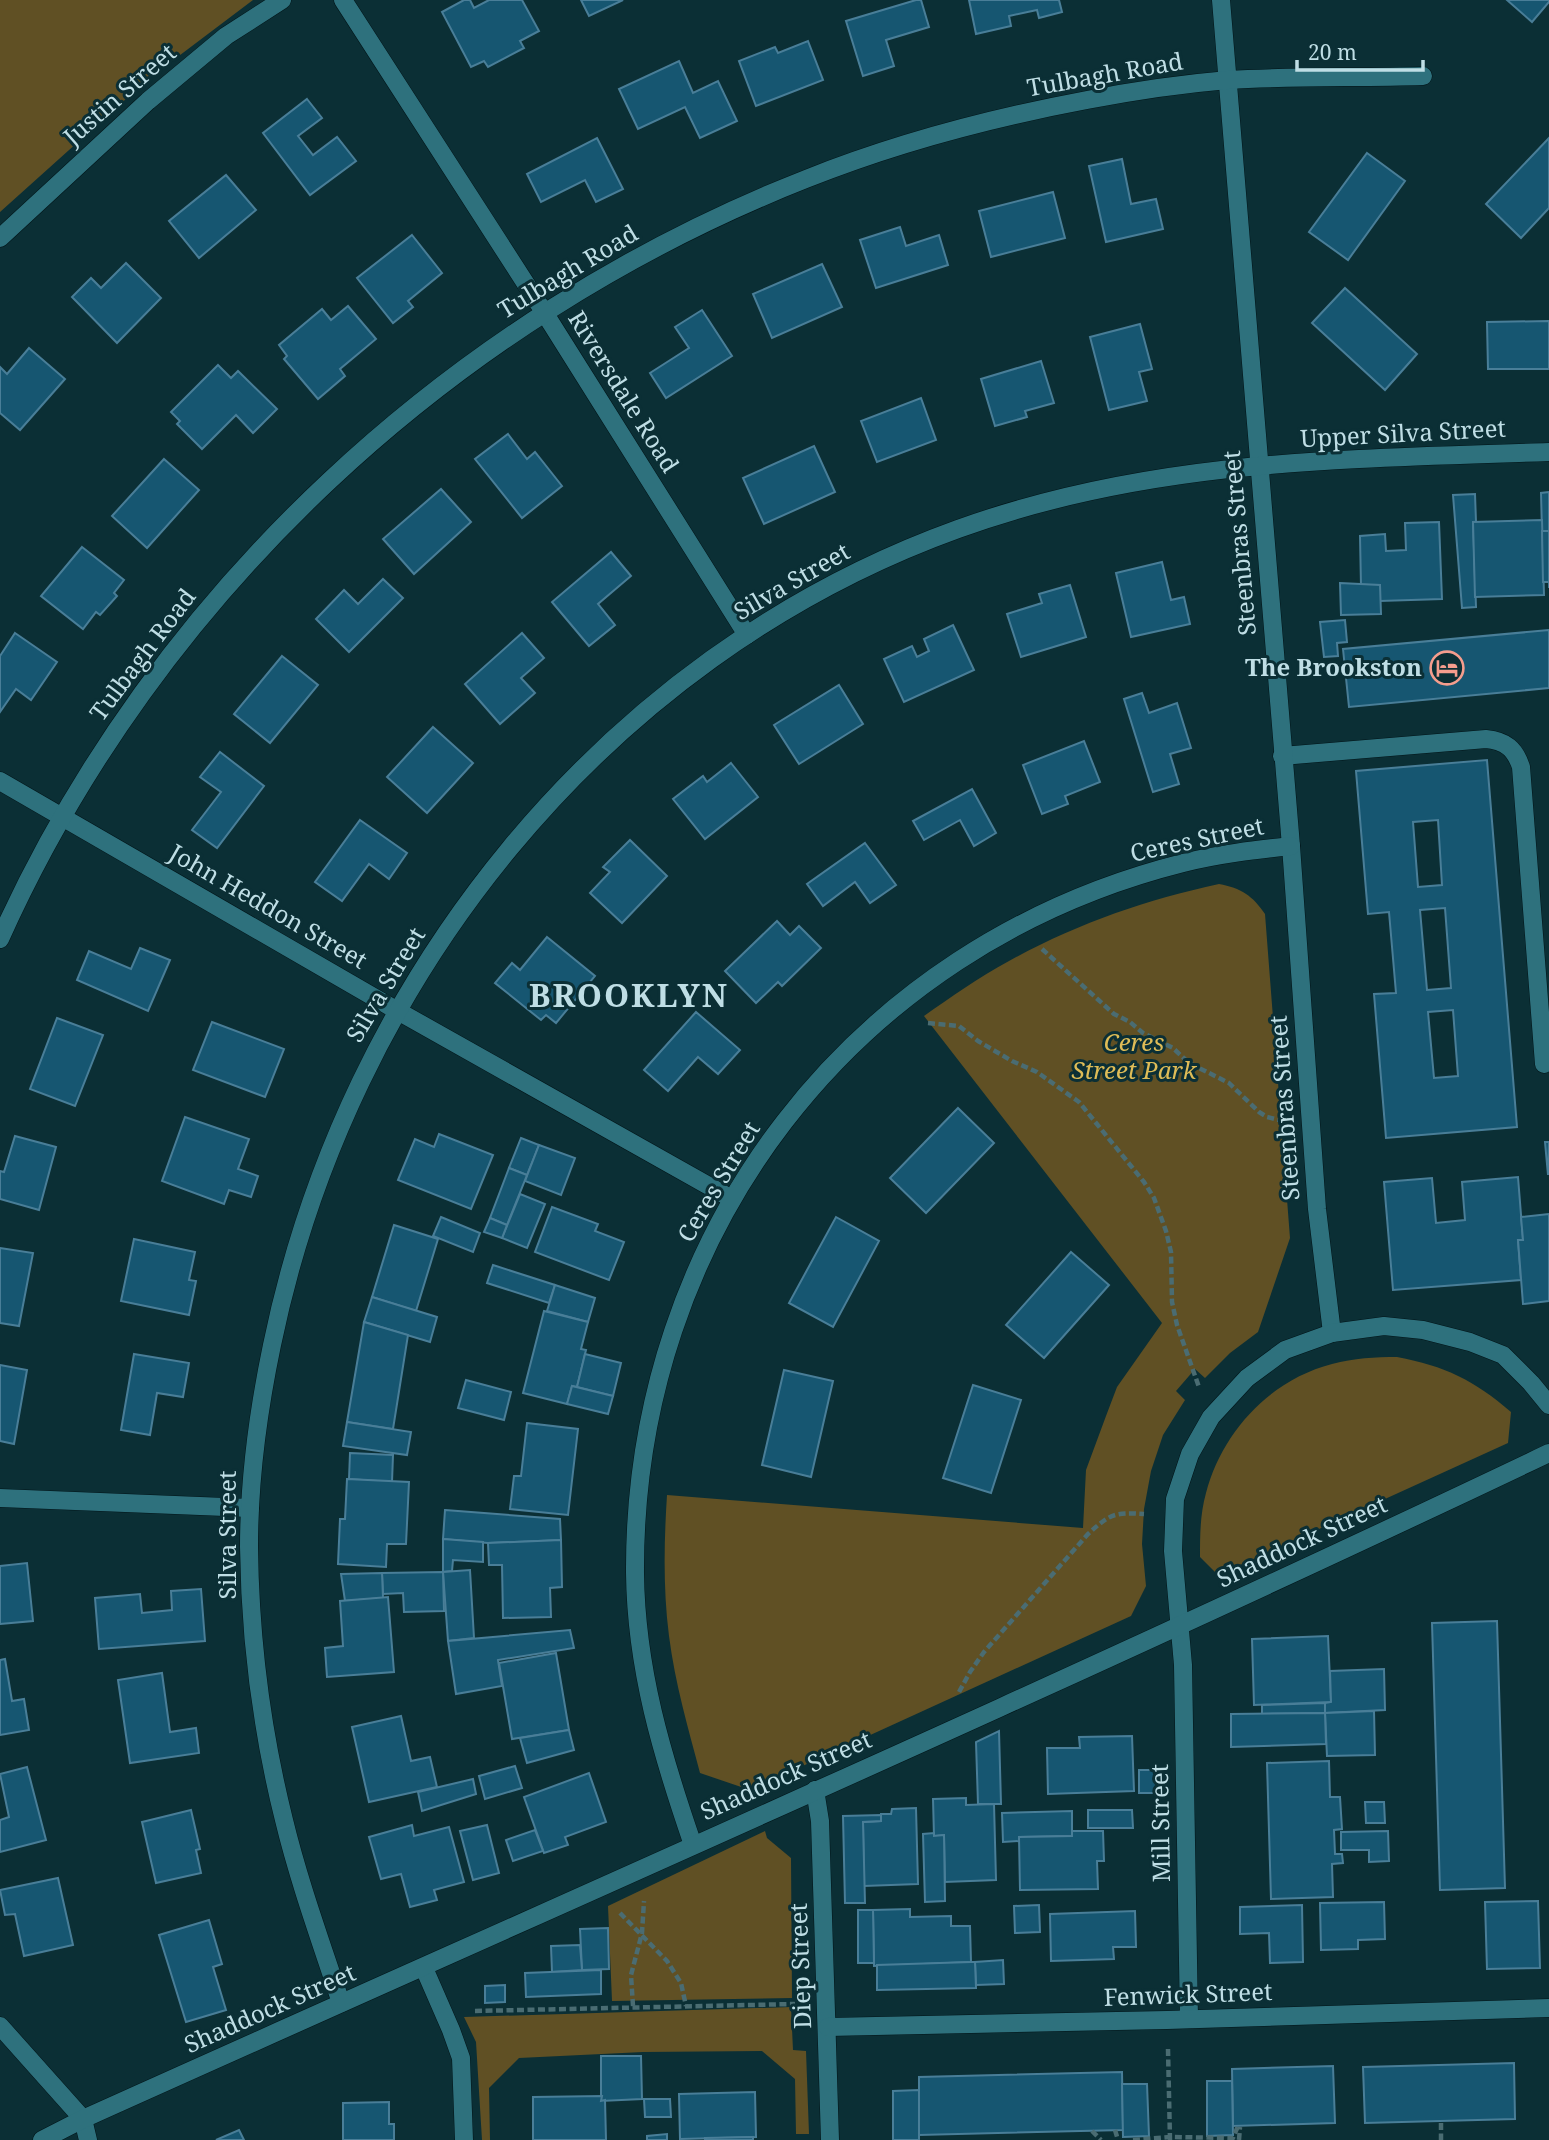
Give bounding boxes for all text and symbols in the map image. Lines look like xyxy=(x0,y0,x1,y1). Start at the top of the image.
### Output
scale bar xyxy=(1297,28,1423,72)
street label: Justin Street xyxy=(55,36,182,153)
text: 20 m xyxy=(1308,38,1357,66)
street label: Tulbagh Road xyxy=(1024,44,1186,103)
street label: Tulbagh Road xyxy=(491,216,644,326)
street label: Riversdale Road xyxy=(561,304,687,479)
street label: Upper Silva Street xyxy=(1299,411,1507,454)
street label: Steenbras Street xyxy=(1214,449,1263,637)
street label: Silva Street xyxy=(727,534,855,627)
street label: Tulbagh Road xyxy=(81,581,203,727)
hotel icon: The Brookston xyxy=(1428,649,1466,687)
place label: The Brookston xyxy=(1245,650,1422,683)
street label: Ceres Street xyxy=(1127,808,1267,869)
street label: John Heddon Street xyxy=(163,835,374,976)
street label: Silva Street xyxy=(337,921,432,1048)
district label: BROOKLYN xyxy=(529,973,729,1016)
street label: Steenbras Street xyxy=(1261,1014,1306,1202)
park label: Ceres Street Park xyxy=(1071,1025,1198,1086)
street label: Ceres Street xyxy=(669,1115,767,1248)
street label: Silva Street xyxy=(210,1471,243,1599)
street label: Shaddock Street xyxy=(1211,1487,1392,1595)
street label: Shaddock Street xyxy=(695,1722,876,1827)
street label: Mill Street xyxy=(1142,1764,1177,1882)
street label: Diep Street xyxy=(781,1903,818,2030)
street label: Shaddock Street xyxy=(179,1955,360,2060)
street label: Fenwick Street xyxy=(1103,1974,1273,2013)

